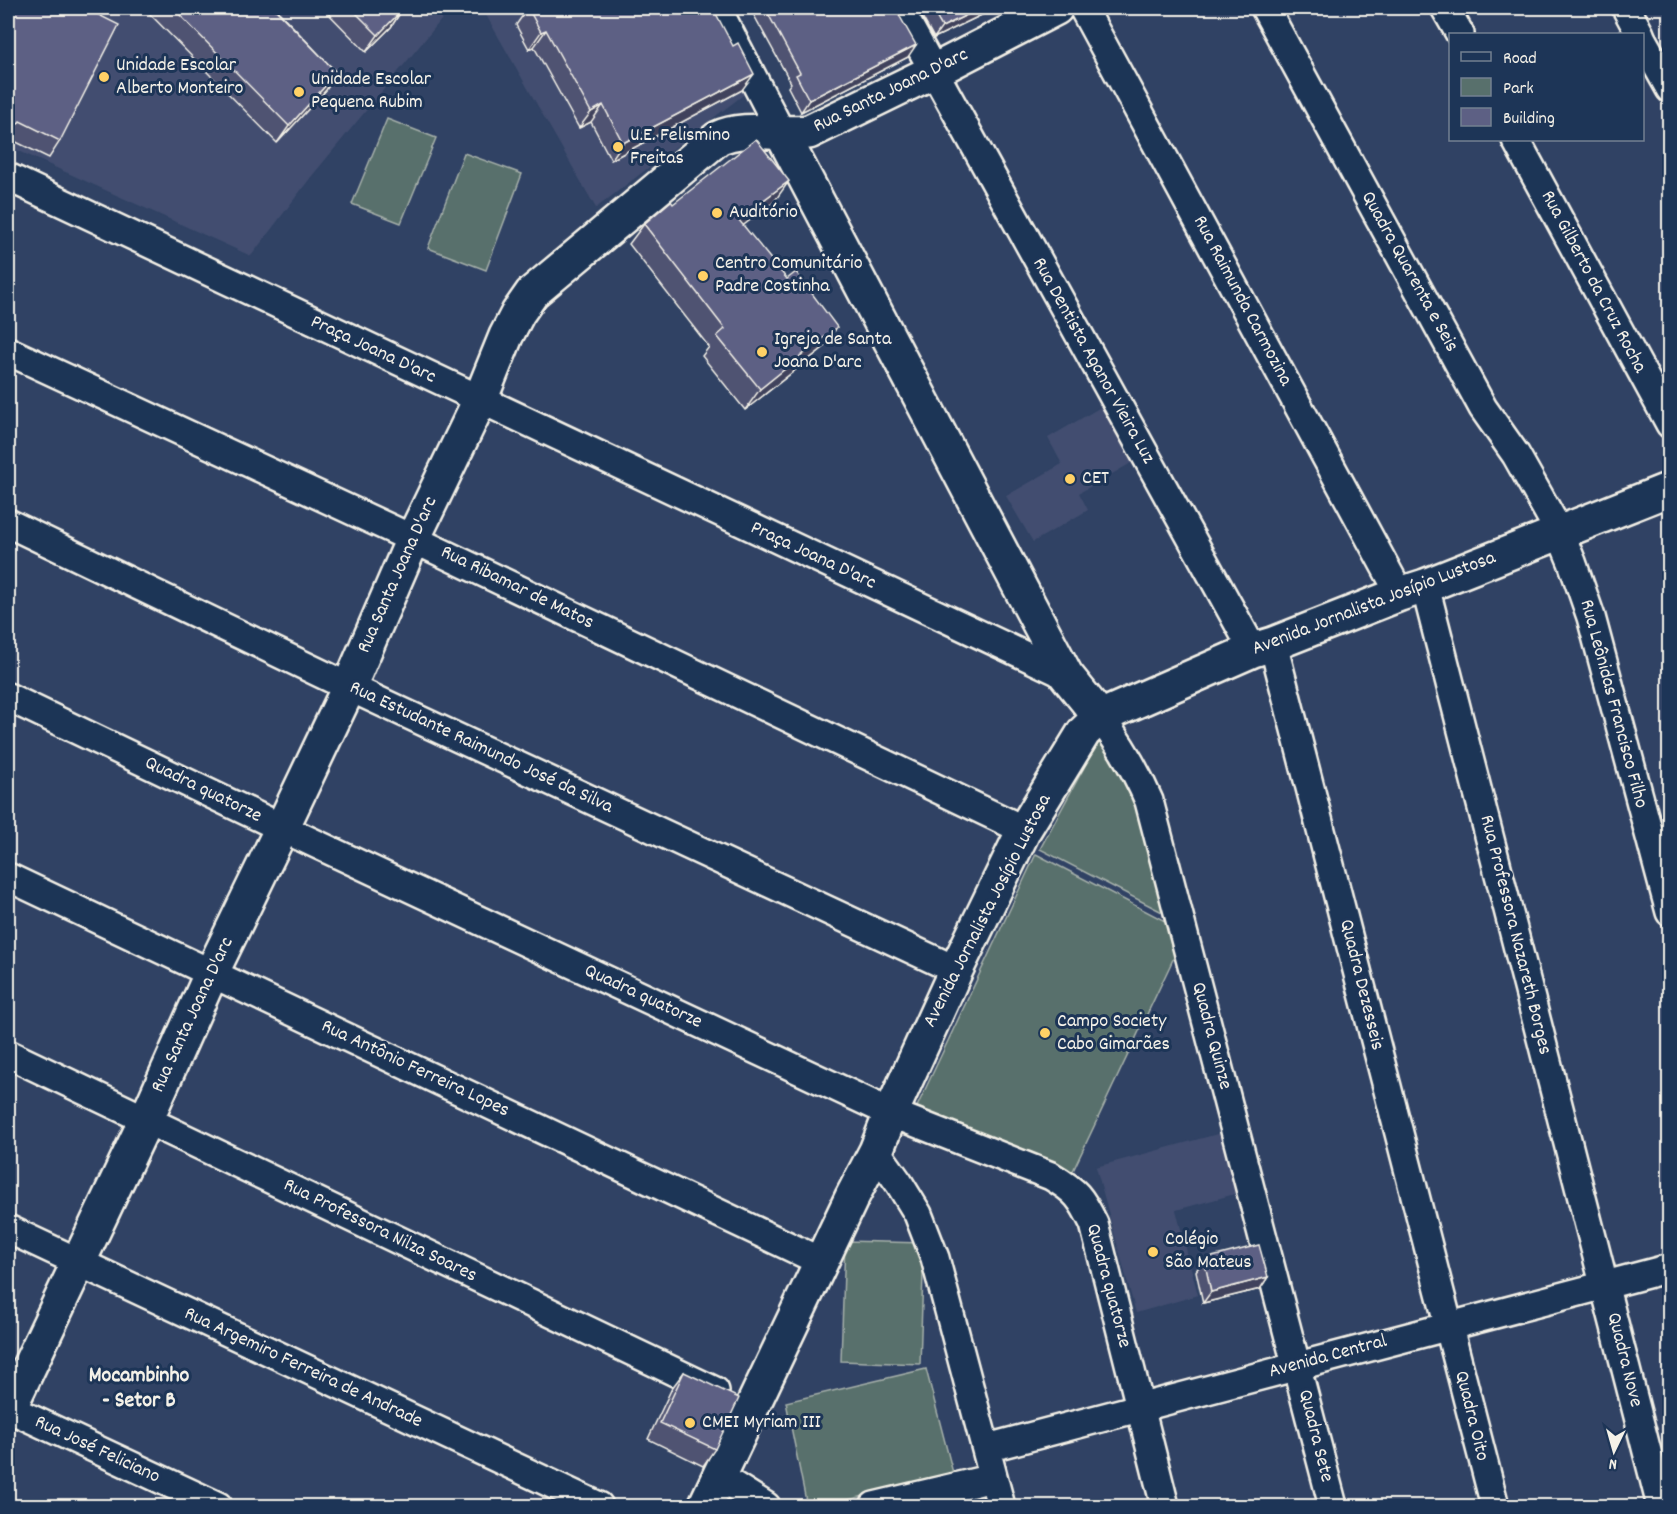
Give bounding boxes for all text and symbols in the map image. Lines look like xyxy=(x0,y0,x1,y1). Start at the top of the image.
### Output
legend xyxy=(1449,33,1644,141)
street label: Rua Santa Joana D'arc xyxy=(809,41,973,141)
text: Road xyxy=(1503,47,1537,72)
place label: Unidade Escolar Alberto Monteiro xyxy=(116,52,244,103)
place label: Unidade Escolar Pequena Rubim xyxy=(311,66,432,117)
marker: Unidade Escolar Alberto Monteiro xyxy=(97,70,111,84)
text: Park xyxy=(1503,77,1534,102)
marker: Unidade Escolar Pequena Rubim xyxy=(292,85,306,99)
text: Building xyxy=(1503,107,1555,132)
place label: U.E. Felismino Freitas xyxy=(630,122,730,173)
marker: U.E. Felismino Freitas xyxy=(611,140,625,154)
street label: Rua Gilberto da Cruz Rocha xyxy=(1533,186,1653,379)
street label: Quadra Quarenta e Seis xyxy=(1353,187,1465,357)
place label: Auditório xyxy=(729,199,798,227)
marker: Auditório xyxy=(710,206,724,220)
street label: Rua Raimunda Carmozina xyxy=(1185,211,1299,392)
place label: Centro Comunitário Padre Costinha xyxy=(715,250,863,301)
street label: Rua Dentista Aganor Vieira Luz xyxy=(1024,253,1162,470)
marker: Centro Comunitário Padre Costinha xyxy=(696,269,710,283)
street label: Praça Joana D'arc xyxy=(306,309,440,391)
place label: Igreja de Santa Joana D'arc xyxy=(774,326,892,377)
marker: Igreja de Santa Joana D'arc xyxy=(755,345,769,359)
place label: CET xyxy=(1082,465,1109,493)
marker: CET xyxy=(1063,472,1077,486)
street label: Rua Santa Joana D'arc xyxy=(351,492,445,658)
street label: Praça Joana D'arc xyxy=(746,515,880,597)
street label: Rua Ribamar de Matos xyxy=(436,539,598,637)
street label: Avenida Jornalista Josípio Lustosa xyxy=(1248,544,1500,663)
street label: Rua Leônidas Francisco Filho xyxy=(1572,597,1654,811)
street label: Rua Estudante Raimundo José da Silva xyxy=(345,674,618,822)
street label: Quadra quatorze xyxy=(140,749,267,831)
street label: Avenida Jornalista Josípio Lustosa xyxy=(917,789,1059,1033)
street label: Rua Professora Nazareth Borges xyxy=(1472,812,1558,1058)
street label: Quadra Dezesseis xyxy=(1331,917,1391,1053)
street label: Rua Santa Joana D'arc xyxy=(145,933,241,1097)
street label: Quadra quatorze xyxy=(579,957,707,1037)
street label: Quadra Quinze xyxy=(1183,979,1239,1093)
place label: Campo Society Cabo Gimarães xyxy=(1057,1008,1170,1059)
street label: Rua Antônio Ferreira Lopes xyxy=(316,1013,514,1125)
marker: Campo Society Cabo Gimarães xyxy=(1038,1026,1052,1040)
street label: Rua Professora Nilza Soares xyxy=(278,1172,482,1290)
street label: Quadra quatorze xyxy=(1078,1221,1138,1351)
place label: Colégio São Mateus xyxy=(1165,1226,1252,1277)
marker: Colégio São Mateus xyxy=(1146,1245,1160,1259)
street label: Rua Argemiro Ferreira de Andrade xyxy=(179,1300,427,1436)
street label: Quadra Nove xyxy=(1599,1310,1649,1410)
street label: Avenida Central xyxy=(1266,1328,1390,1386)
district label: Mocambinho - Setor B xyxy=(89,1361,189,1417)
street label: Quadra Oito xyxy=(1446,1368,1496,1464)
street label: Quadra Sete xyxy=(1290,1387,1340,1485)
street label: Rua José Feliciano xyxy=(30,1409,164,1491)
place label: CMEI Myriam III xyxy=(702,1409,821,1437)
marker: CMEI Myriam III xyxy=(683,1416,697,1430)
north arrow xyxy=(1584,1421,1644,1481)
text: N xyxy=(1608,1452,1618,1475)

